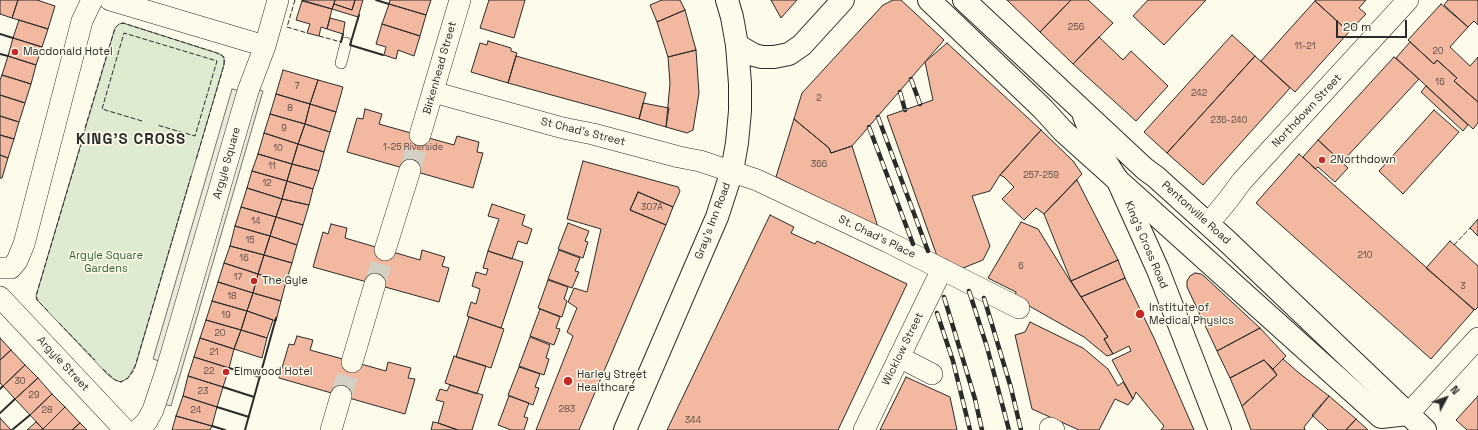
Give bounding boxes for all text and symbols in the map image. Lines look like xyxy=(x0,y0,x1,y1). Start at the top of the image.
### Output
scale bar xyxy=(1338,12,1409,38)
text: 20 m xyxy=(1343,19,1371,35)
street label: Birkenhead Street xyxy=(420,20,460,116)
house number: 256 xyxy=(1068,23,1084,33)
house number: 11-21 xyxy=(1295,42,1315,52)
place label: Macdonald Hotel xyxy=(23,45,113,59)
marker: Macdonald Hotel xyxy=(10,47,20,57)
house number: 20 xyxy=(1432,47,1444,57)
street label: Northdown Street xyxy=(1269,71,1345,151)
house number: 16 xyxy=(1435,78,1445,88)
house number: 7 xyxy=(294,82,300,92)
house number: 242 xyxy=(1191,89,1207,99)
house number: 2 xyxy=(816,94,822,104)
house number: 8 xyxy=(287,104,293,114)
street label: St Chad's Street xyxy=(539,115,627,149)
house number: 236-240 xyxy=(1211,116,1247,126)
house number: 9 xyxy=(281,124,287,134)
street label: Argyle Square xyxy=(210,126,244,200)
district label: KING'S CROSS xyxy=(76,131,186,149)
house number: 1-25 Riverside xyxy=(383,143,443,153)
house number: 10 xyxy=(273,144,283,154)
place label: 2Northdown xyxy=(1330,153,1396,167)
marker: 2Northdown xyxy=(1317,155,1327,165)
house number: 366 xyxy=(811,160,827,170)
house number: 11 xyxy=(268,162,276,172)
house number: 257-259 xyxy=(1023,171,1059,181)
house number: 12 xyxy=(262,179,272,189)
street label: Pentonville Road xyxy=(1159,179,1233,247)
street label: Gray's Inn Road xyxy=(692,181,734,261)
street label: King's Cross Road xyxy=(1122,199,1170,291)
house number: 307A xyxy=(641,203,663,213)
street label: St. Chad's Place xyxy=(836,213,918,261)
house number: 14 xyxy=(251,217,261,227)
house number: 15 xyxy=(245,236,255,246)
park label: Argyle Square Gardens xyxy=(69,249,143,275)
house number: 210 xyxy=(1358,251,1372,261)
house number: 16 xyxy=(239,254,249,264)
house number: 6 xyxy=(1018,262,1024,272)
house number: 17 xyxy=(234,273,242,283)
place label: The Gyle xyxy=(262,274,308,288)
marker: The Gyle xyxy=(249,276,259,286)
house number: 3 xyxy=(1460,282,1466,292)
house number: 18 xyxy=(227,292,237,302)
place label: Institute of Medical Physics xyxy=(1149,301,1234,327)
marker: Institute of Medical Physics xyxy=(1134,308,1146,320)
street label: Wicklow Street xyxy=(880,310,926,388)
house number: 19 xyxy=(221,311,231,321)
house number: 20 xyxy=(214,329,226,339)
street label: Argyle Street xyxy=(34,334,92,394)
house number: 21 xyxy=(209,348,219,358)
place label: Elmwood Hotel xyxy=(234,365,312,379)
house number: 22 xyxy=(204,367,214,377)
marker: Elmwood Hotel xyxy=(221,367,231,377)
place label: Harley Street Healthcare xyxy=(577,368,647,394)
marker: Harley Street Healthcare xyxy=(562,375,574,387)
house number: 30 xyxy=(14,377,26,387)
north arrow xyxy=(1426,378,1466,418)
text: N xyxy=(1447,383,1463,398)
house number: 23 xyxy=(198,387,208,397)
house number: 29 xyxy=(29,391,39,401)
house number: 283 xyxy=(559,405,575,415)
house number: 28 xyxy=(41,406,53,416)
house number: 24 xyxy=(191,406,201,416)
house number: 344 xyxy=(685,416,701,426)

